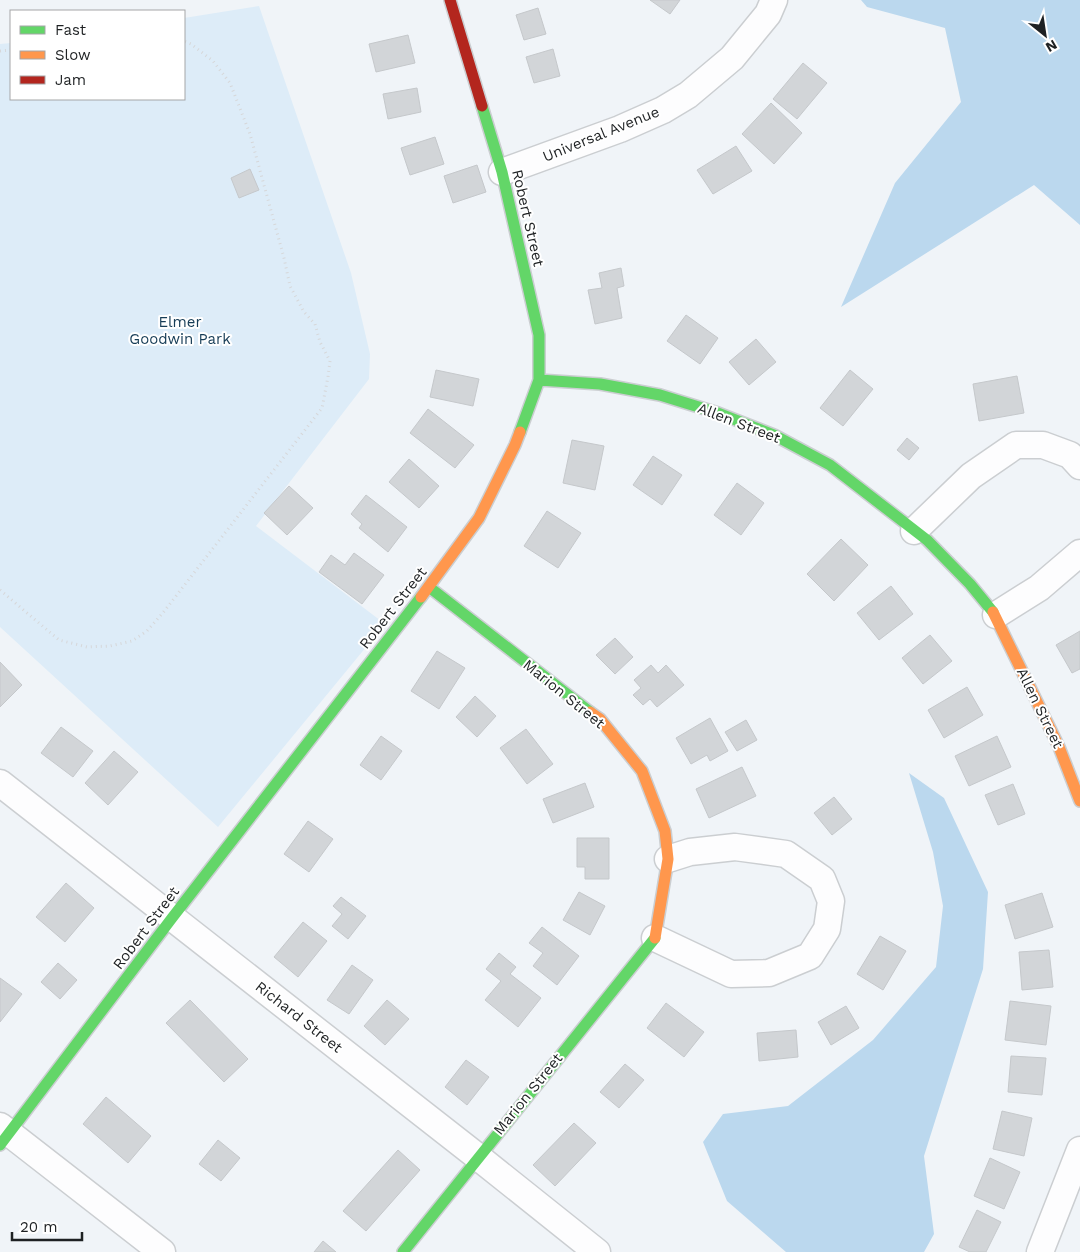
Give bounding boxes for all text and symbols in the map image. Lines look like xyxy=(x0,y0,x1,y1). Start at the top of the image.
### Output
legend xyxy=(10,10,185,100)
north arrow xyxy=(1020,10,1070,60)
text: Fast xyxy=(55,21,87,39)
text: N xyxy=(1043,37,1060,56)
text: Slow xyxy=(55,46,91,64)
text: Jam xyxy=(55,71,86,89)
street label: Universal Avenue xyxy=(540,102,662,166)
street label: Robert Street xyxy=(508,168,548,269)
park label: Elmer Goodwin Park xyxy=(129,313,231,348)
street label: Allen Street xyxy=(695,399,784,447)
street label: Robert Street xyxy=(355,563,431,653)
street label: Marion Street xyxy=(520,656,609,733)
street label: Allen Street xyxy=(1013,665,1068,752)
street label: Robert Street xyxy=(109,882,183,973)
street label: Richard Street xyxy=(252,977,347,1057)
street label: Marion Street xyxy=(490,1049,567,1138)
scale bar xyxy=(12,1210,82,1242)
text: 20 m xyxy=(20,1218,58,1236)

